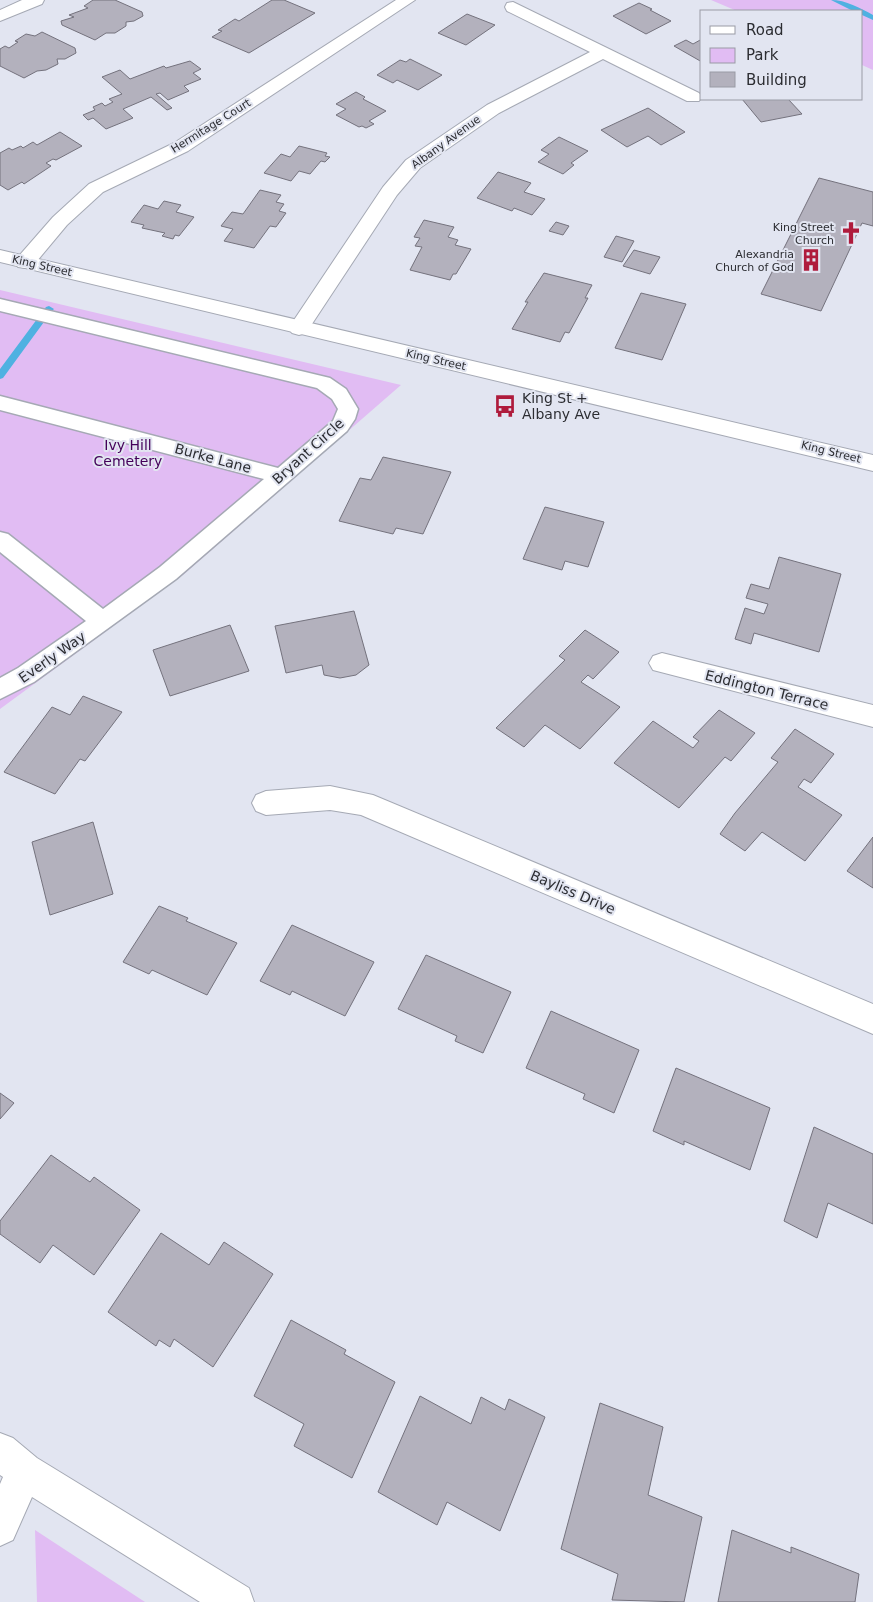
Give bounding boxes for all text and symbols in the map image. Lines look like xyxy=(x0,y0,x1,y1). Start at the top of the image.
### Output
legend xyxy=(700,10,863,100)
text: Road xyxy=(746,21,784,39)
text: Park xyxy=(746,46,779,64)
text: Building xyxy=(746,71,807,89)
street label: Hermitage Court xyxy=(169,96,254,156)
street label: Albany Avenue xyxy=(409,112,483,171)
church icon: King Street Church xyxy=(838,220,864,246)
place label: King Street Church xyxy=(773,221,835,247)
building icon: Alexandria Church of God xyxy=(798,247,824,273)
place label: Alexandria Church of God xyxy=(715,248,794,274)
street label: King Street xyxy=(11,253,74,279)
street label: King Street xyxy=(405,347,468,373)
place label: King St + Albany Ave xyxy=(522,390,600,422)
bus stop icon: King St + Albany Ave xyxy=(492,393,518,419)
street label: Bryant Circle xyxy=(269,415,347,487)
park label: Ivy Hill Cemetery xyxy=(94,437,162,469)
street label: King Street xyxy=(800,438,863,466)
street label: Burke Lane xyxy=(173,440,253,476)
street label: Everly Way xyxy=(15,628,89,686)
street label: Eddington Terrace xyxy=(704,667,830,713)
street label: Bayliss Drive xyxy=(528,867,618,917)

